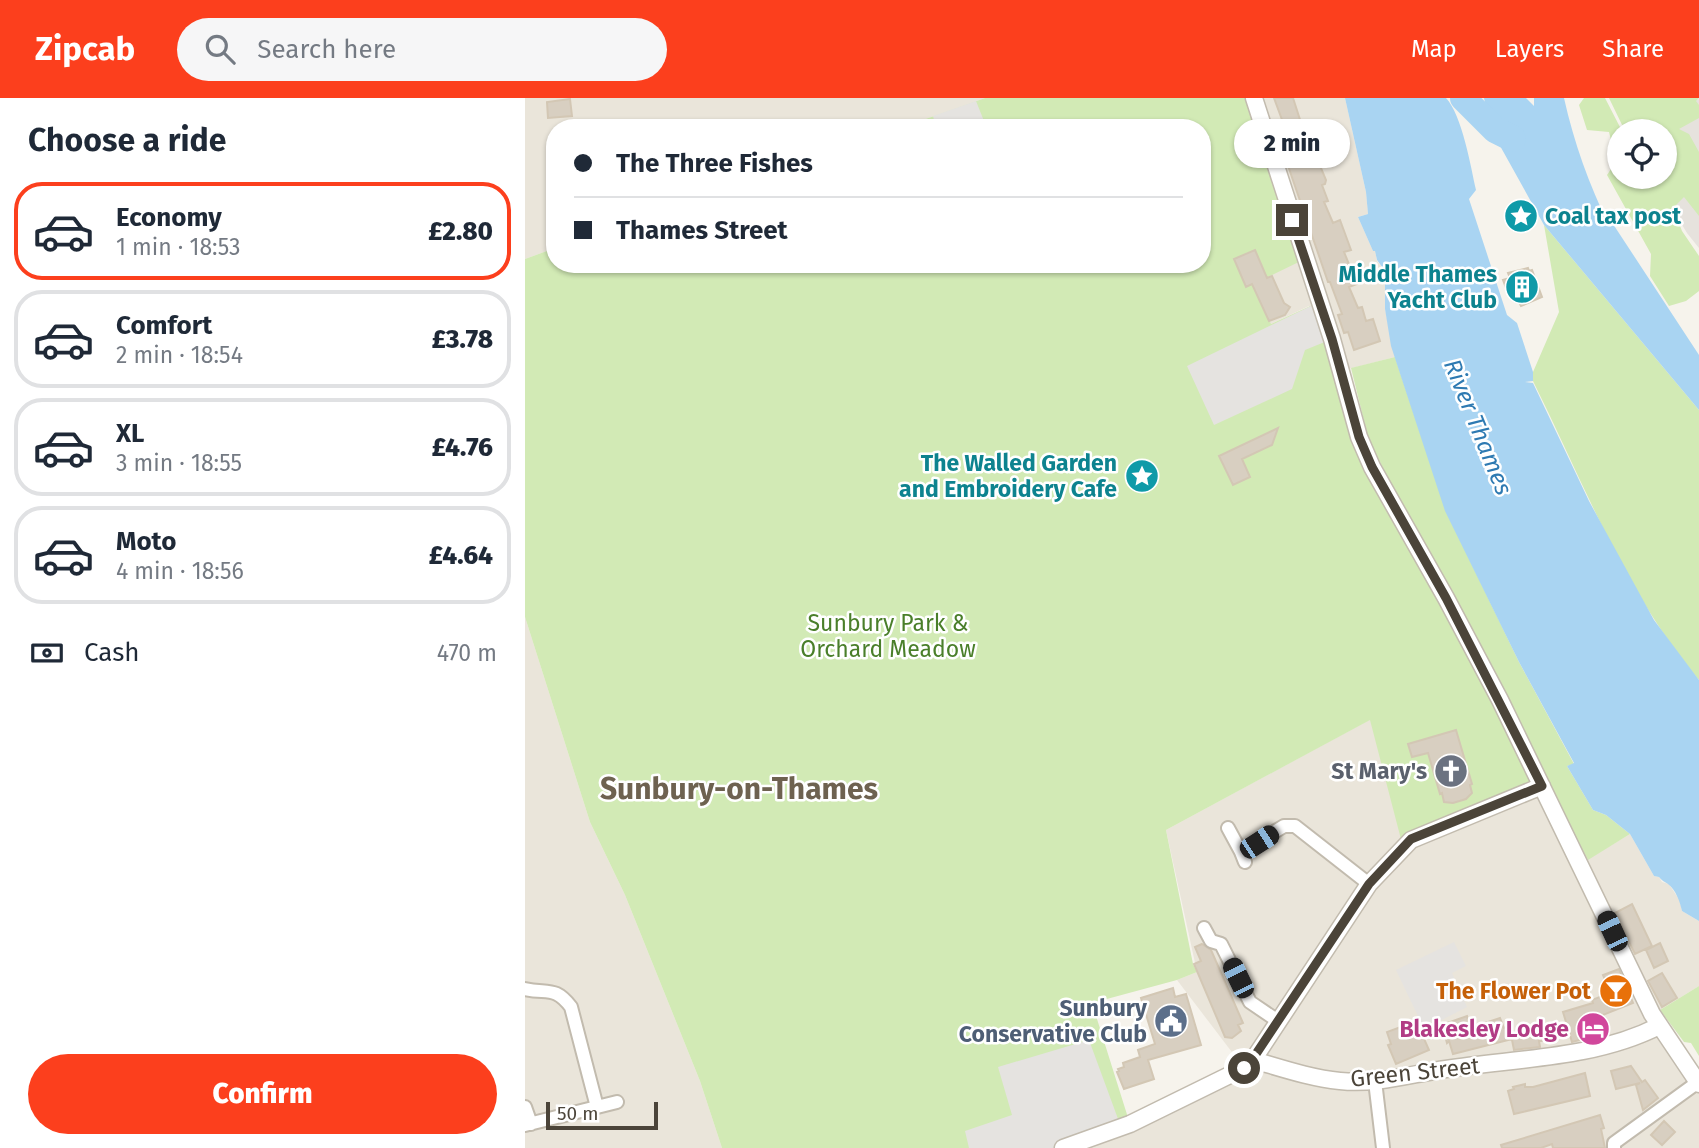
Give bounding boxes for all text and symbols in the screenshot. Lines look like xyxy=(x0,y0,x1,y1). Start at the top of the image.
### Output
search box xyxy=(177,18,667,81)
text: Zipcab xyxy=(35,29,135,69)
icon: search xyxy=(201,30,239,68)
text: Search here xyxy=(257,34,396,65)
text: Map xyxy=(1411,35,1457,63)
text: Layers xyxy=(1495,35,1564,63)
text: Share xyxy=(1602,35,1664,63)
callout: 2 min xyxy=(1234,118,1350,167)
map controls xyxy=(1607,119,1677,189)
button: locate xyxy=(1607,119,1677,189)
text: Choose a ride xyxy=(28,121,226,159)
text: 2 min xyxy=(1264,129,1320,157)
text: The Three Fishes xyxy=(616,148,813,179)
place icon: Coal tax post xyxy=(1502,197,1540,235)
icon: car xyxy=(32,200,95,263)
text: Economy xyxy=(116,202,222,233)
place label: Coal tax post xyxy=(1545,202,1682,230)
route end xyxy=(1276,204,1308,236)
text: Thames Street xyxy=(616,215,788,246)
text: £2.80 xyxy=(428,216,493,247)
text: 1 min · 18:53 xyxy=(116,233,241,261)
place label: Middle Thames Yacht Club xyxy=(1338,260,1497,314)
building icon: Middle Thames Yacht Club xyxy=(1503,268,1541,306)
icon: car xyxy=(32,308,95,371)
text: Comfort xyxy=(116,310,212,341)
text: £3.78 xyxy=(432,324,493,355)
text: 2 min · 18:54 xyxy=(116,341,243,369)
water label: River Thames xyxy=(1438,355,1518,499)
icon: car xyxy=(32,416,95,479)
text: XL xyxy=(116,418,144,449)
text: £4.76 xyxy=(432,432,493,463)
text: 3 min · 18:55 xyxy=(116,449,242,477)
place label: The Walled Garden and Embroidery Cafe xyxy=(899,449,1117,503)
place icon: The Walled Garden and Embroidery Cafe xyxy=(1123,457,1161,495)
icon: car xyxy=(32,524,95,587)
text: Moto xyxy=(116,526,176,557)
text: £4.64 xyxy=(429,540,493,571)
text: 4 min · 18:56 xyxy=(116,557,244,585)
park label: Sunbury Park & Orchard Meadow xyxy=(800,609,976,663)
icon: cash xyxy=(28,634,66,672)
text: Cash xyxy=(84,637,140,668)
text: 470 m xyxy=(437,639,497,667)
church icon: St Mary's xyxy=(1432,752,1470,790)
place label: St Mary's xyxy=(1331,757,1427,785)
district label: Sunbury-on-Thames xyxy=(600,771,878,807)
car xyxy=(1236,822,1283,862)
car xyxy=(1594,908,1631,954)
car xyxy=(1220,955,1257,1001)
bar icon: The Flower Pot xyxy=(1597,972,1635,1010)
place label: The Flower Pot xyxy=(1436,977,1592,1005)
place label: Sunbury Conservative Club xyxy=(959,994,1148,1048)
public building icon: Sunbury Conservative Club xyxy=(1152,1002,1190,1040)
hotel icon: Blakesley Lodge xyxy=(1574,1010,1612,1048)
place label: Blakesley Lodge xyxy=(1399,1015,1569,1043)
street label: Green Street xyxy=(1349,1051,1482,1093)
route start xyxy=(1228,1052,1260,1084)
button: Confirm xyxy=(28,1054,497,1134)
scale bar xyxy=(546,1099,658,1131)
text: 50 m xyxy=(557,1102,598,1125)

